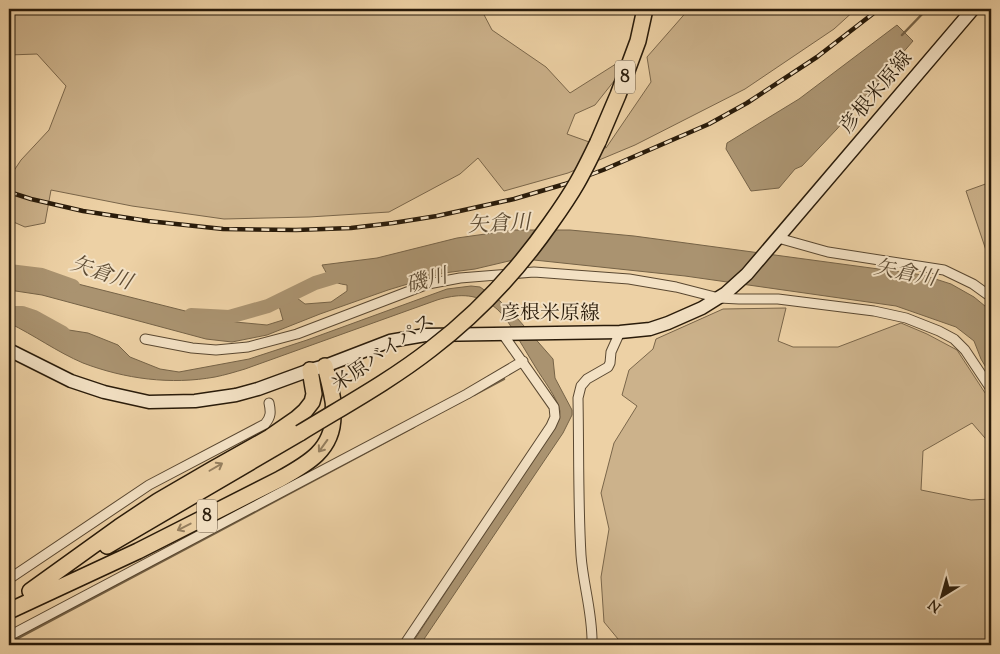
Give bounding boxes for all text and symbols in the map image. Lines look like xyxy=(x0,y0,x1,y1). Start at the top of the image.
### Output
street label: 彦根米原線 xyxy=(834,45,920,141)
road number: 8 xyxy=(615,61,635,94)
water label: 矢倉川 xyxy=(467,208,533,242)
water label: 矢倉川 xyxy=(66,250,138,299)
water label: 矢倉川 xyxy=(871,253,941,295)
water label: 磯川 xyxy=(403,262,453,302)
street label: 彦根米原線 xyxy=(500,300,600,329)
street label: 米原バイパス xyxy=(327,308,441,400)
one-way arrow xyxy=(318,439,328,453)
one-way arrow xyxy=(209,461,223,471)
road number: 8 xyxy=(197,500,217,532)
one-way arrow xyxy=(177,523,192,532)
north arrow xyxy=(918,572,968,622)
text: N xyxy=(925,593,946,616)

